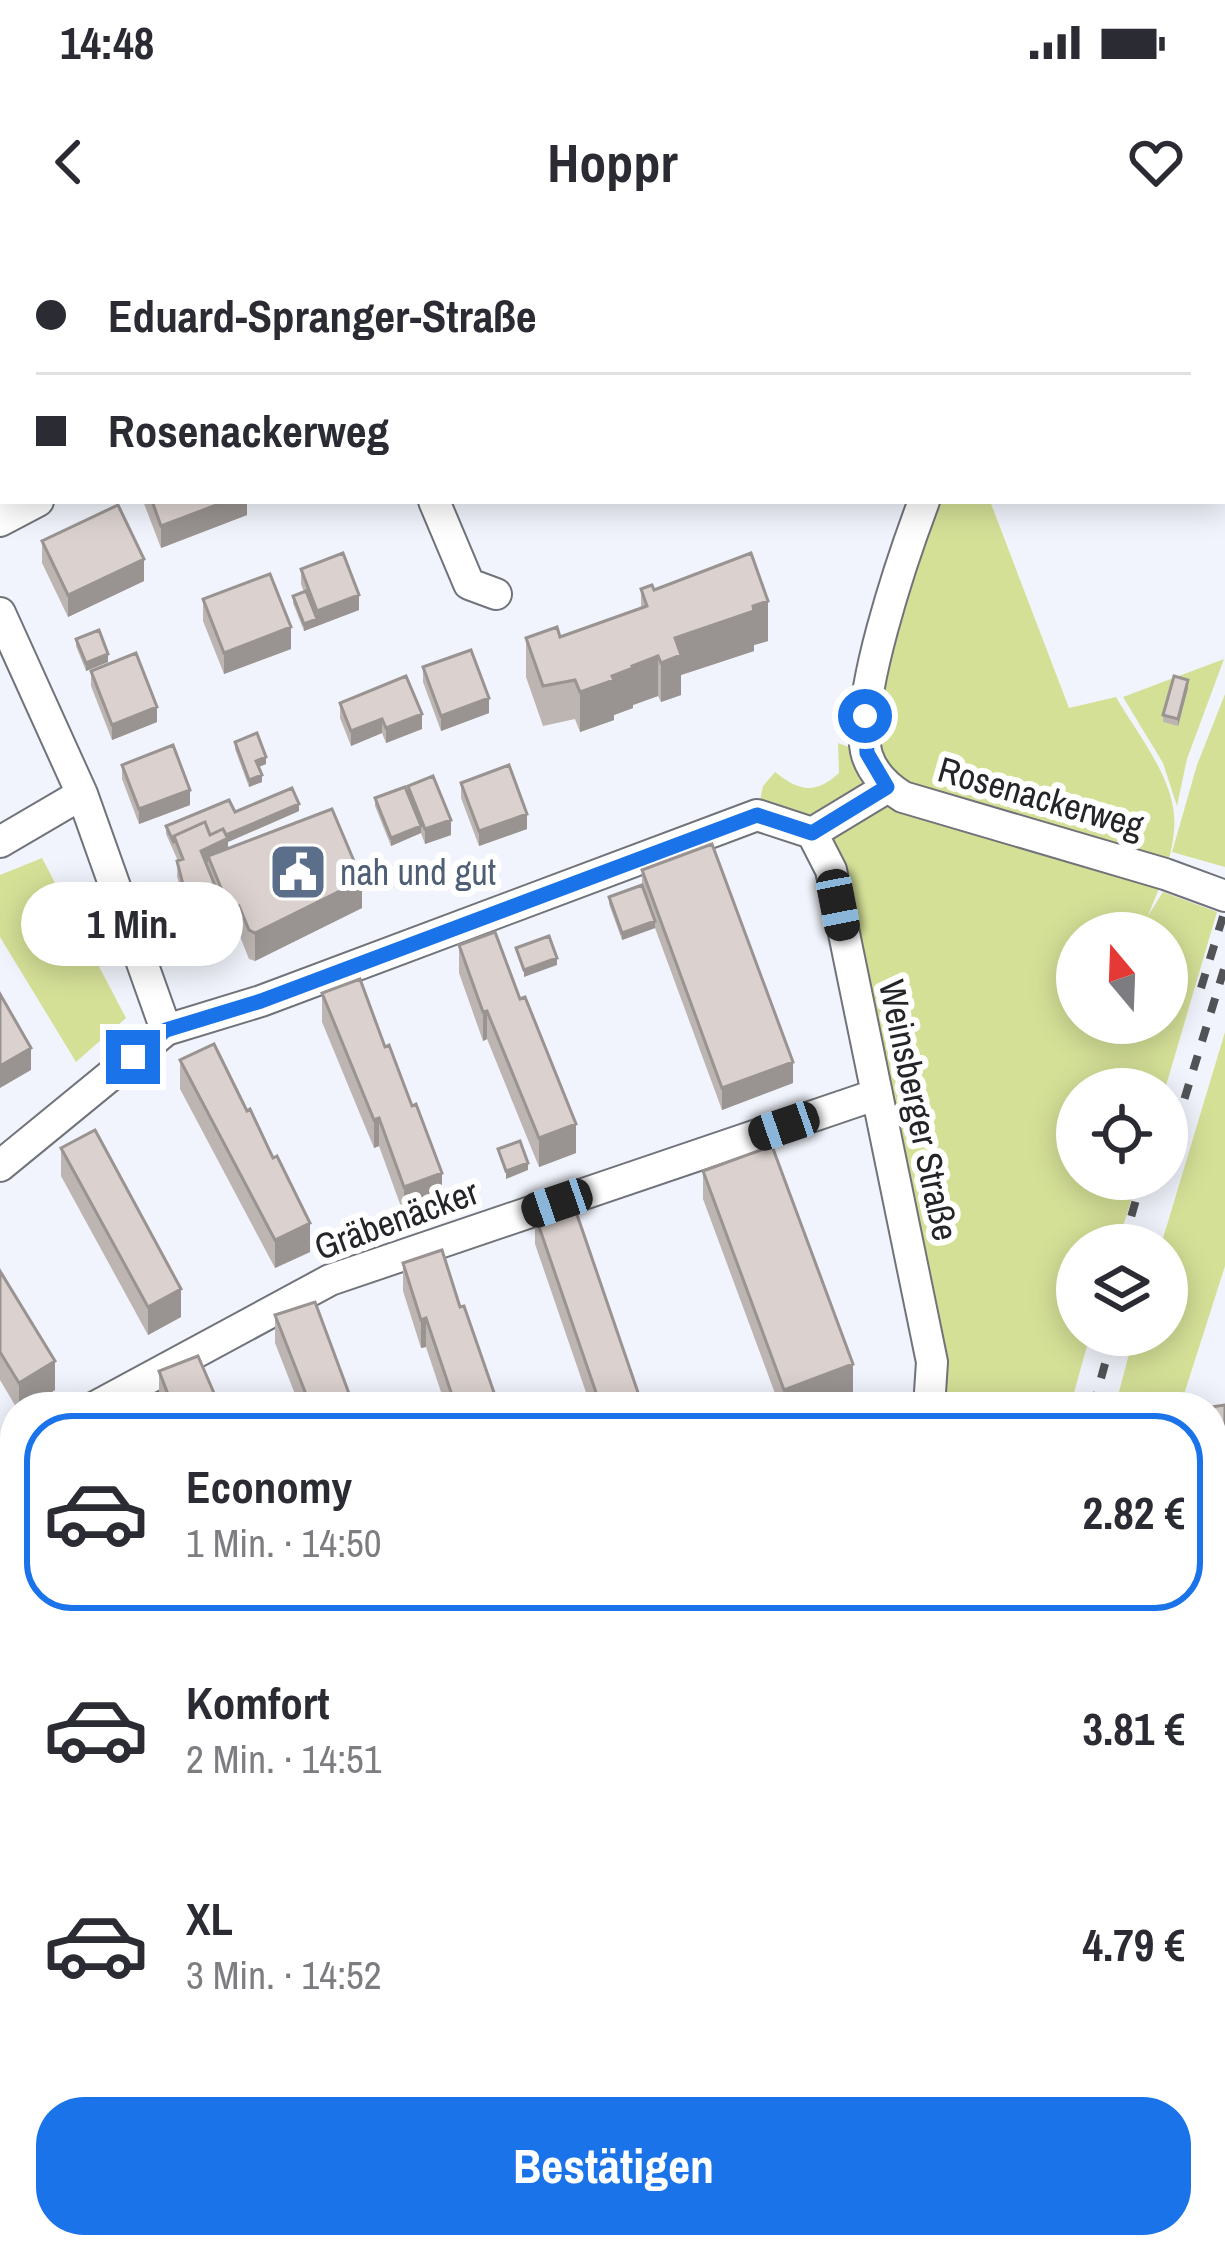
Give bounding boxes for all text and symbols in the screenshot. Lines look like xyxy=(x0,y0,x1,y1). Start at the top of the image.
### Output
text: 14:48 xyxy=(60,12,154,73)
text: Hoppr xyxy=(547,126,678,199)
icon: back xyxy=(36,129,102,195)
icon: heart xyxy=(1123,129,1189,195)
text: Eduard-Spranger-Straße xyxy=(108,285,537,346)
text: Rosenackerweg xyxy=(108,400,389,461)
route start xyxy=(838,689,892,743)
street label: Rosenackerweg xyxy=(933,745,1150,849)
public building icon: nah und gut xyxy=(267,841,329,903)
place label: nah und gut xyxy=(340,848,496,896)
car xyxy=(813,866,863,944)
callout: 1 Min. xyxy=(22,883,244,967)
text: 1 Min. xyxy=(87,898,177,950)
north arrow xyxy=(1056,912,1188,1044)
map controls xyxy=(1056,912,1188,1356)
street label: Weinsberger Straße xyxy=(868,975,970,1245)
route end xyxy=(106,1030,160,1084)
button: locate xyxy=(1056,1068,1188,1200)
car xyxy=(744,1097,824,1155)
street label: Gräbenäcker xyxy=(308,1167,485,1271)
car xyxy=(517,1174,597,1232)
button: layers xyxy=(1056,1224,1188,1356)
text: Economy xyxy=(186,1456,352,1517)
icon: car xyxy=(42,1458,150,1566)
text: 2.82 € xyxy=(1082,1482,1185,1543)
text: 1 Min. · 14:50 xyxy=(186,1517,382,1569)
text: Komfort xyxy=(186,1672,329,1733)
icon: car xyxy=(42,1674,150,1782)
text: 3.81 € xyxy=(1082,1698,1185,1759)
text: 2 Min. · 14:51 xyxy=(186,1733,382,1785)
text: XL xyxy=(186,1888,233,1949)
icon: car xyxy=(42,1890,150,1998)
text: 4.79 € xyxy=(1082,1914,1185,1975)
text: 3 Min. · 14:52 xyxy=(186,1949,382,2001)
button: Bestätigen xyxy=(36,2097,1191,2235)

